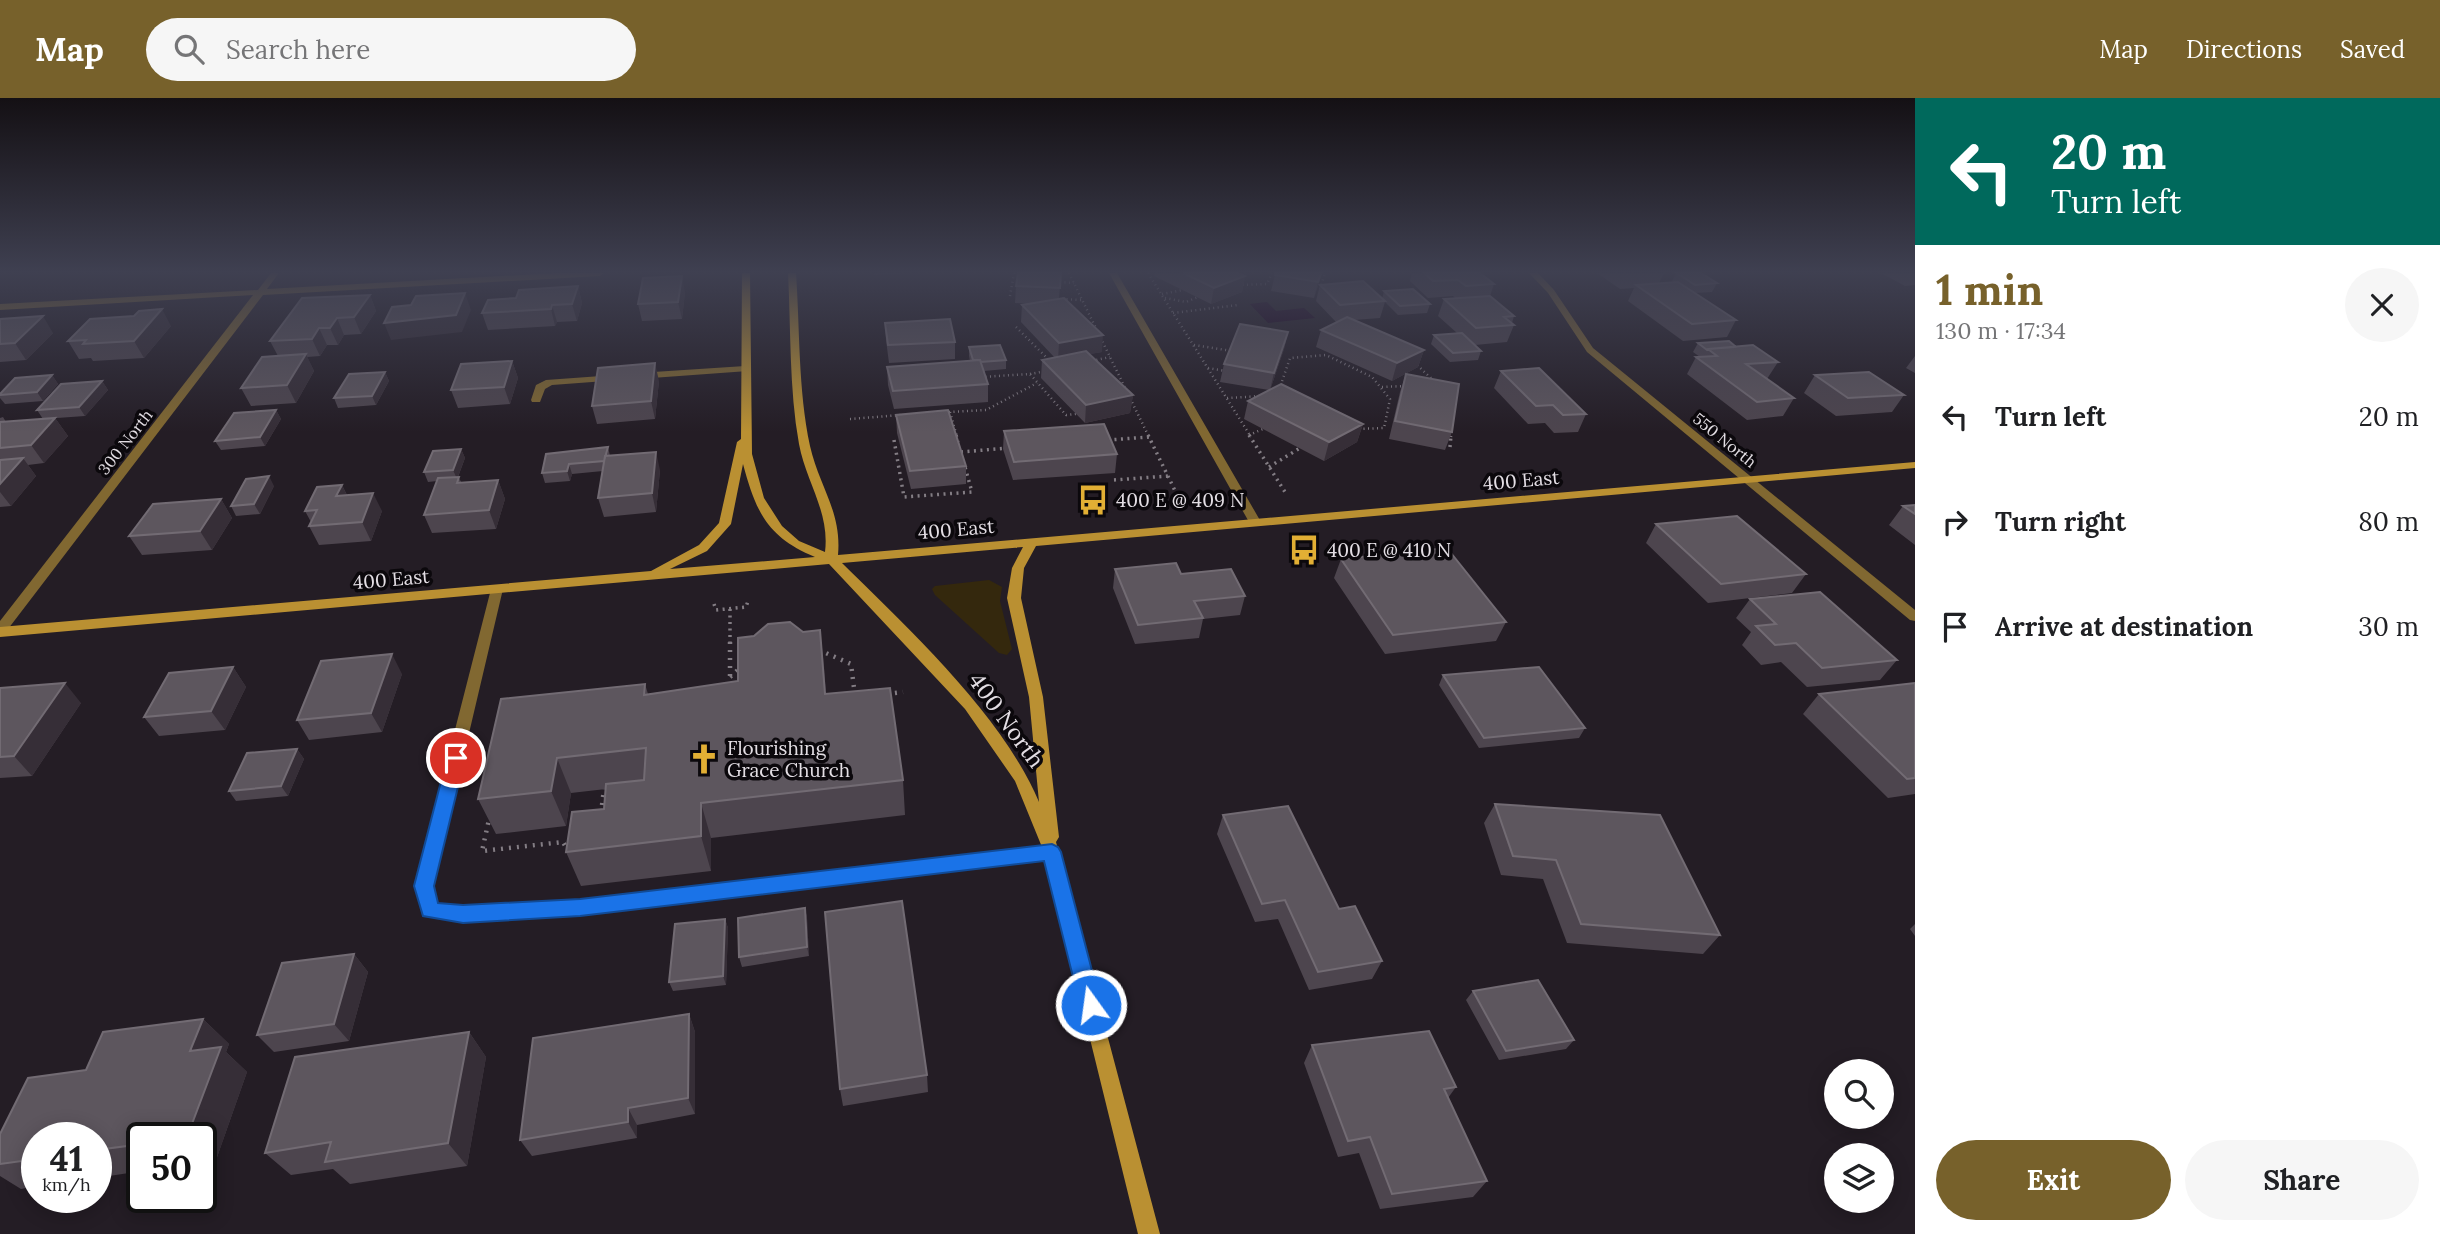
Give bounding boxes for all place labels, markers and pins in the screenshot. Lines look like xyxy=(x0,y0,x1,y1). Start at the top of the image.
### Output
bus stop icon: 400 E @ 409 N xyxy=(1076,483,1110,517)
place label: 400 E @ 409 N xyxy=(1116,488,1244,512)
bus stop icon: 400 E @ 410 N xyxy=(1287,533,1321,567)
place label: 400 E @ 410 N xyxy=(1327,538,1451,562)
pin xyxy=(426,728,486,788)
place label: Flourishing Grace Church xyxy=(727,736,850,782)
church icon: Flourishing Grace Church xyxy=(687,742,721,776)

